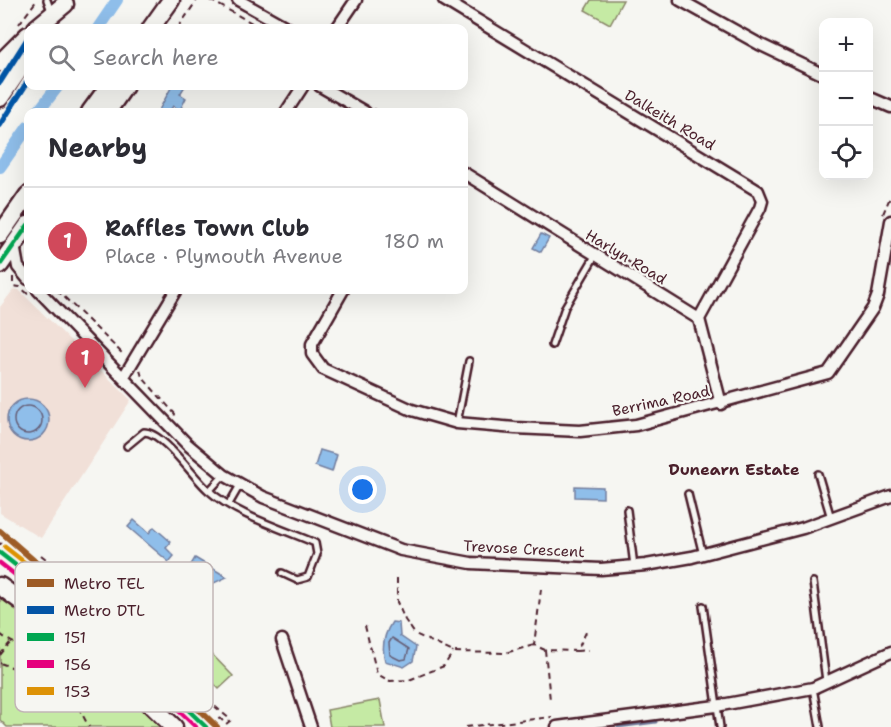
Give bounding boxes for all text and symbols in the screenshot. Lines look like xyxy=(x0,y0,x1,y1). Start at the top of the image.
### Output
map controls xyxy=(819,18,873,180)
button: + xyxy=(819,18,873,72)
search box xyxy=(24,24,468,90)
icon: search xyxy=(45,41,78,74)
text: Search here xyxy=(93,43,219,72)
button: − xyxy=(819,72,873,126)
street label: Dalkeith Road xyxy=(621,85,719,155)
button: locate xyxy=(819,126,873,180)
text: Nearby xyxy=(48,130,147,165)
text: Raffles Town Club xyxy=(105,214,310,243)
street label: Harlyn Road xyxy=(582,225,671,289)
text: 1 xyxy=(63,228,72,254)
text: 180 m xyxy=(384,228,444,254)
text: Place · Plymouth Avenue xyxy=(105,243,343,269)
pin: 1 xyxy=(66,338,104,388)
street label: Berrima Road xyxy=(610,381,712,421)
district label: Dunearn Estate xyxy=(668,459,800,480)
your location xyxy=(348,475,377,504)
street label: Trevose Crescent xyxy=(463,536,585,562)
legend xyxy=(15,562,213,712)
text: Metro TEL xyxy=(64,573,145,594)
text: Metro DTL xyxy=(64,600,145,621)
text: 151 xyxy=(64,627,86,648)
text: 156 xyxy=(64,654,91,675)
text: 153 xyxy=(64,681,91,702)

